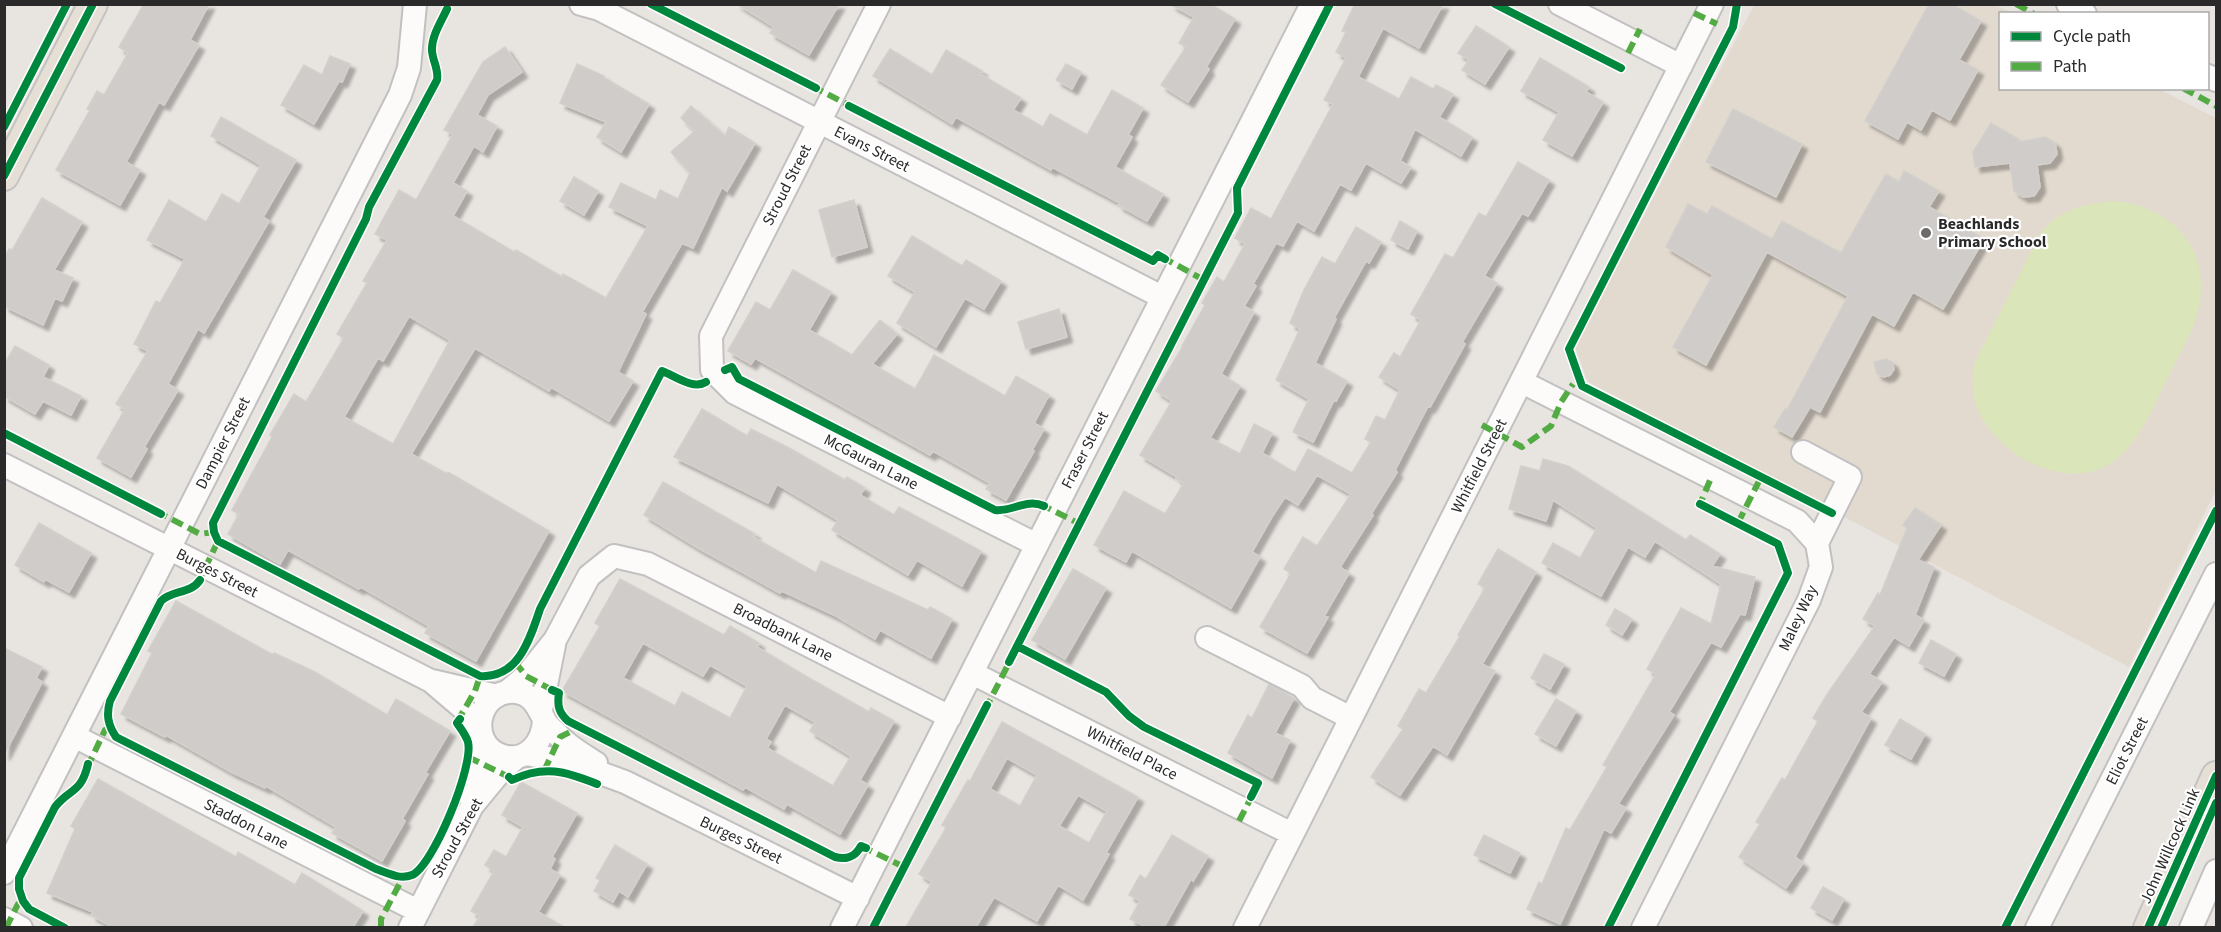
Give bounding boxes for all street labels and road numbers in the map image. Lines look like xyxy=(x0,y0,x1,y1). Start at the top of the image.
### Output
street label: Evans Street xyxy=(830,121,914,178)
street label: Stroud Street xyxy=(757,140,817,229)
street label: Dampier Street xyxy=(190,393,256,493)
street label: Fraser Street xyxy=(1056,407,1114,493)
street label: Whitfield Street xyxy=(1446,414,1513,517)
street label: McGauran Lane xyxy=(820,429,922,495)
street label: Burges Street xyxy=(172,543,262,603)
street label: Maley Way xyxy=(1773,581,1823,655)
street label: Broadbank Lane xyxy=(729,597,837,667)
street label: Eliot Street xyxy=(2101,713,2154,789)
street label: Whitfield Place xyxy=(1083,721,1181,785)
street label: John Willcock Link xyxy=(2135,785,2205,907)
street label: Staddon Lane xyxy=(200,793,292,855)
street label: Stroud Street xyxy=(426,793,488,882)
street label: Burges Street xyxy=(696,811,786,870)

